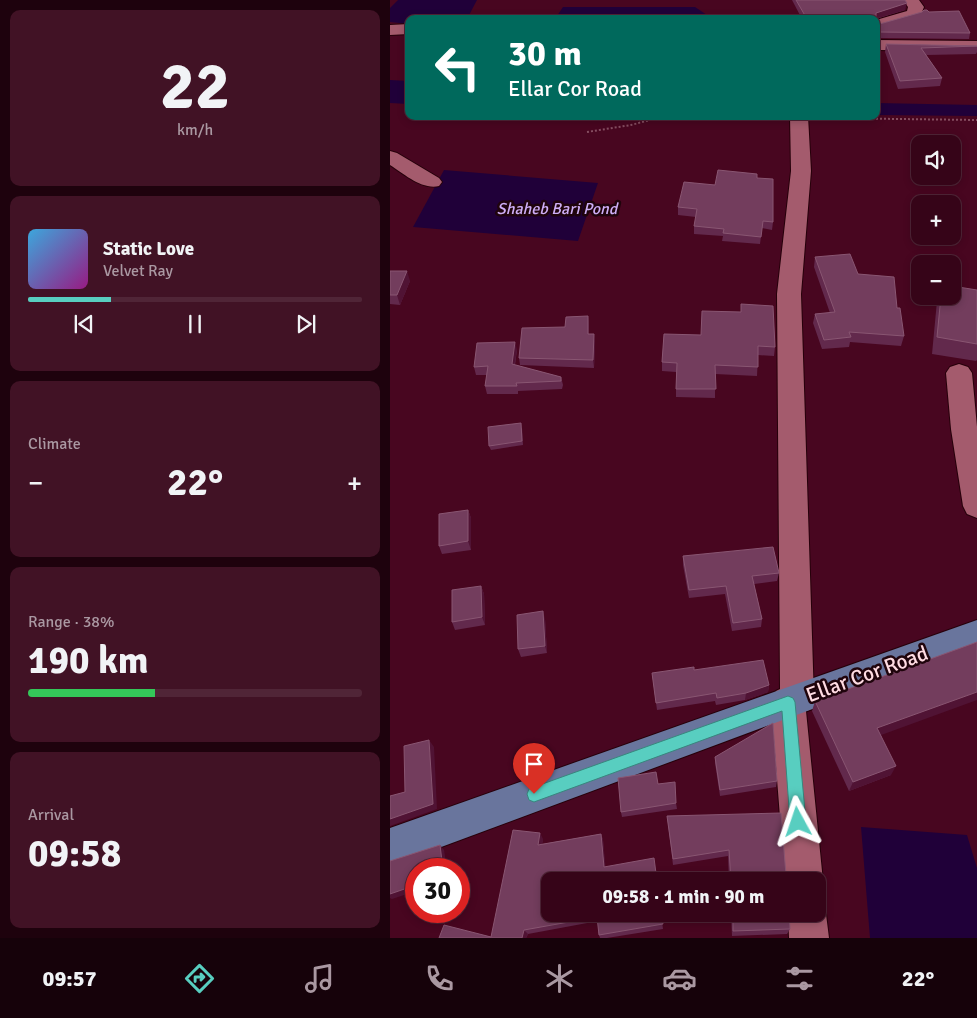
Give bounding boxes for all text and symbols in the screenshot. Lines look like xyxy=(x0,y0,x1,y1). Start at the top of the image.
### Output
text: 30 m xyxy=(508,32,582,75)
icon: left xyxy=(425,35,490,100)
text: 22 xyxy=(160,47,230,127)
text: Ellar Cor Road xyxy=(508,75,642,102)
text: km/h xyxy=(177,120,213,140)
map controls xyxy=(911,135,961,305)
button: sound xyxy=(911,135,961,185)
button: + xyxy=(911,195,961,245)
water label: Shaheb Bari Pond xyxy=(497,199,620,219)
text: Static Love xyxy=(103,237,194,261)
button: − xyxy=(911,255,961,305)
text: Velvet Ray xyxy=(103,261,173,281)
icon: previous xyxy=(70,310,98,338)
icon: pause xyxy=(181,310,209,338)
icon: next xyxy=(292,310,320,338)
text: Climate xyxy=(28,434,81,454)
text: 22° xyxy=(167,459,223,506)
text: − xyxy=(28,466,43,500)
text: + xyxy=(347,466,362,500)
text: Range · 38% xyxy=(28,612,114,632)
text: 190 km xyxy=(28,637,149,684)
street label: Ellar Cor Road xyxy=(803,640,931,708)
pin xyxy=(513,743,555,794)
icon: arrive xyxy=(520,750,548,778)
position arrow xyxy=(771,795,823,847)
text: Arrival xyxy=(28,805,74,825)
text: 09:58 xyxy=(28,830,121,877)
speed limit sign: 30 xyxy=(405,858,470,923)
text: 09:58 · 1 min · 90 m xyxy=(603,885,764,909)
icon: directions xyxy=(182,961,217,996)
icon: music xyxy=(302,961,337,996)
icon: phone xyxy=(422,961,457,996)
icon: climate xyxy=(542,961,577,996)
icon: car xyxy=(662,961,697,996)
icon: filters xyxy=(782,961,817,996)
text: 09:57 xyxy=(43,965,97,992)
text: 22° xyxy=(902,965,934,992)

